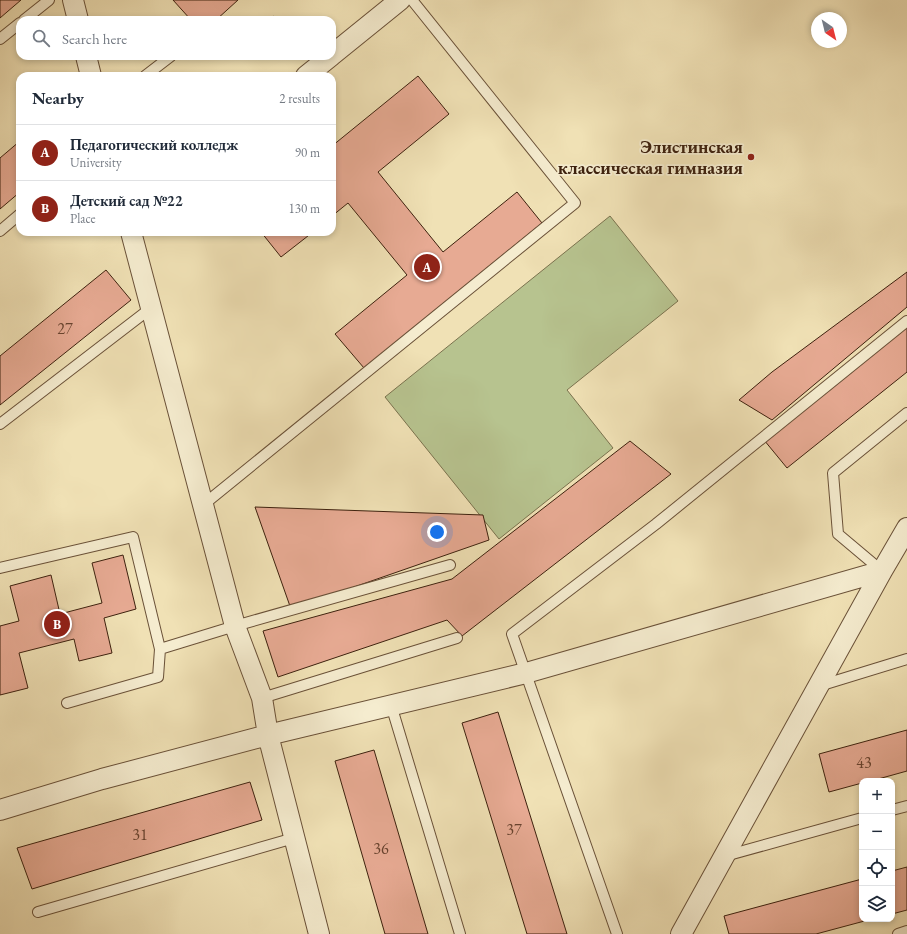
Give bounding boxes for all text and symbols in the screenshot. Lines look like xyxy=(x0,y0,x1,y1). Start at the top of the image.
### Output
north arrow xyxy=(811,12,847,48)
search box xyxy=(16,16,336,60)
icon: search xyxy=(30,27,52,49)
text: Search here xyxy=(62,29,127,48)
text: Nearby xyxy=(32,87,84,109)
text: 2 results xyxy=(279,90,320,107)
text: Педагогический колледж xyxy=(70,135,238,154)
place label: Элистинская классическая гимназия xyxy=(558,135,743,179)
text: A xyxy=(40,144,50,161)
text: 90 m xyxy=(295,144,320,161)
marker: Элистинская классическая гимназия xyxy=(746,152,756,162)
text: University xyxy=(70,154,122,171)
text: Детский сад №22 xyxy=(70,191,183,210)
text: B xyxy=(41,200,49,217)
text: 130 m xyxy=(289,200,320,217)
text: Place xyxy=(70,210,96,227)
pin: A xyxy=(414,252,440,282)
house number: 27 xyxy=(57,318,73,339)
your location xyxy=(427,522,447,542)
pin: B xyxy=(44,609,70,639)
house number: 43 xyxy=(856,752,872,773)
map controls xyxy=(859,778,895,922)
button: + xyxy=(859,778,895,814)
button: − xyxy=(859,814,895,850)
house number: 37 xyxy=(506,819,522,840)
house number: 31 xyxy=(132,824,148,845)
house number: 36 xyxy=(373,838,389,859)
button: locate xyxy=(859,850,895,886)
button: layers xyxy=(859,886,895,922)

